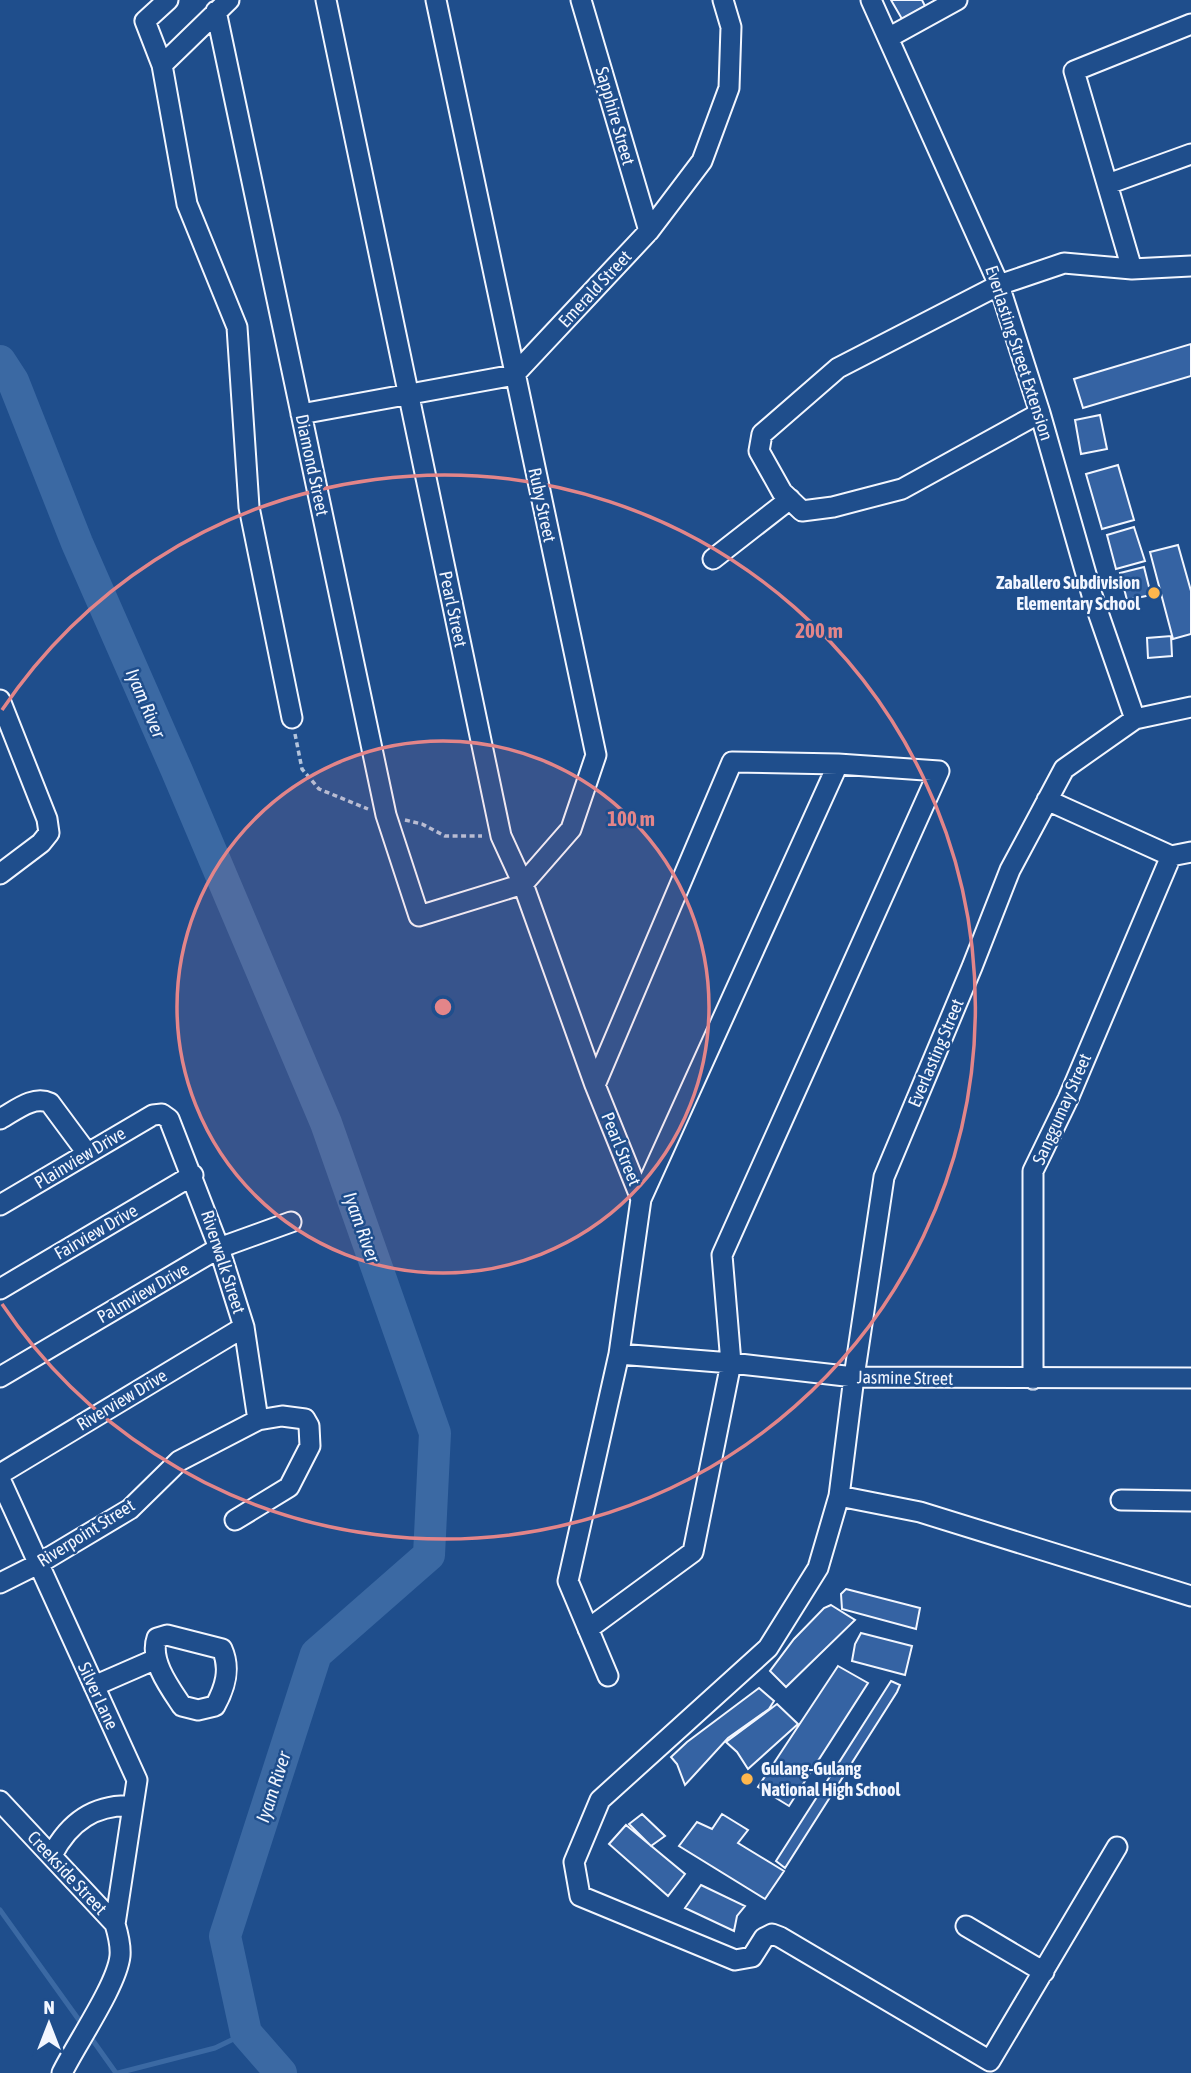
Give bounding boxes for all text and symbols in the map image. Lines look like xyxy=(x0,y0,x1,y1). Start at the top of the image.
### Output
street label: Sapphire Street xyxy=(591,64,640,167)
street label: Emerald Street xyxy=(554,246,635,331)
street label: Everlasting Street Extension xyxy=(981,263,1058,443)
street label: Diamond Street xyxy=(291,412,333,518)
street label: Ruby Street xyxy=(524,466,561,544)
street label: Pearl Street xyxy=(435,569,472,649)
place label: Zaballero Subdivision Elementary School xyxy=(996,572,1140,614)
marker: Zaballero Subdivision Elementary School xyxy=(1146,585,1162,601)
text: 200 m xyxy=(795,618,843,642)
water label: Iyam River xyxy=(122,665,171,742)
text: 100 m xyxy=(607,806,655,830)
centre of rings xyxy=(431,995,455,1019)
street label: Everlasting Street xyxy=(903,995,968,1110)
street label: Sanggumay Street xyxy=(1028,1050,1095,1168)
street label: Pearl Street xyxy=(597,1109,646,1189)
street label: Plainview Drive xyxy=(30,1122,129,1193)
water label: Iyam River xyxy=(339,1189,385,1267)
street label: Fairview Drive xyxy=(50,1199,141,1264)
street label: Riverwalk Street xyxy=(197,1208,250,1316)
street label: Palmview Drive xyxy=(93,1258,192,1327)
street label: Riverview Drive xyxy=(73,1364,171,1435)
street label: Jasmine Street xyxy=(857,1366,953,1389)
street label: Riverpoint Street xyxy=(33,1494,138,1571)
street label: Silver Lane xyxy=(74,1659,123,1733)
water label: Iyam River xyxy=(251,1747,295,1825)
place label: Gulang-Gulang National High School xyxy=(761,1758,901,1800)
marker: Gulang-Gulang National High School xyxy=(739,1771,755,1787)
street label: Creekside Street xyxy=(23,1826,111,1919)
north arrow xyxy=(14,1989,84,2059)
text: N xyxy=(43,1996,55,2018)

